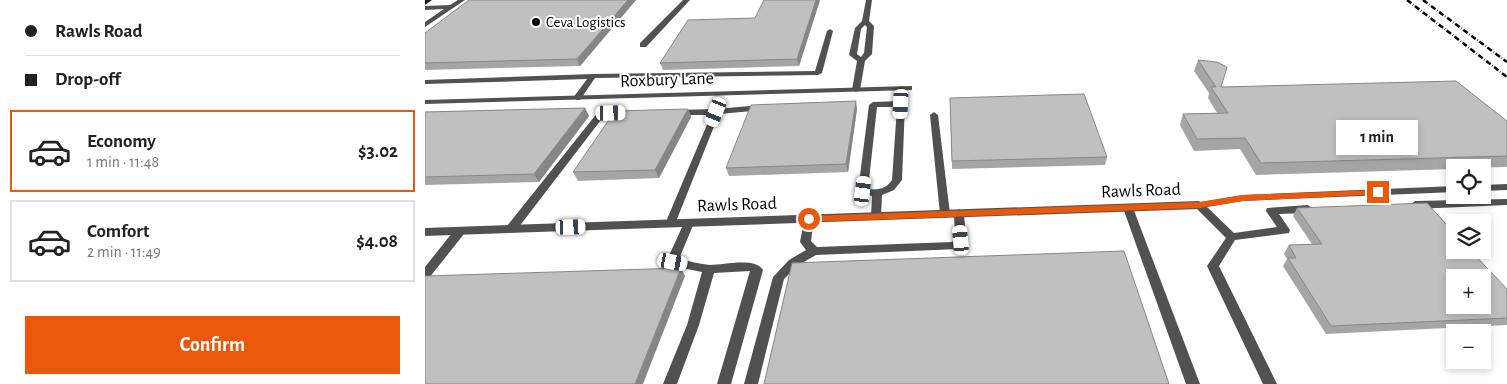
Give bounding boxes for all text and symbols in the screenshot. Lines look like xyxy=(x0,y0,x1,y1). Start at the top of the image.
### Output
place label: Ceva Logistics xyxy=(546,15,626,30)
marker: Ceva Logistics xyxy=(530,16,542,28)
text: Rawls Road xyxy=(55,22,143,41)
street label: Roxbury Lane xyxy=(620,69,714,91)
text: Drop-off xyxy=(55,70,120,89)
car xyxy=(892,89,909,119)
car xyxy=(703,95,728,129)
car xyxy=(595,105,626,121)
callout: 1 min xyxy=(1337,120,1419,154)
icon: car xyxy=(27,129,72,174)
text: 1 min xyxy=(1360,129,1394,145)
text: Economy xyxy=(87,132,156,151)
text: $3.02 xyxy=(358,142,398,161)
text: 1 min · 11:48 xyxy=(87,154,159,170)
map controls xyxy=(1446,159,1491,369)
button: locate xyxy=(1446,159,1491,204)
car xyxy=(853,175,872,207)
street label: Rawls Road xyxy=(1101,181,1181,201)
route end xyxy=(1367,181,1389,203)
street label: Rawls Road xyxy=(697,195,777,215)
route start xyxy=(798,208,820,230)
button: layers xyxy=(1446,214,1491,259)
icon: car xyxy=(27,219,72,264)
car xyxy=(555,219,586,235)
text: Comfort xyxy=(87,222,149,241)
car xyxy=(952,224,969,256)
text: $4.08 xyxy=(356,232,398,251)
text: 2 min · 11:49 xyxy=(87,244,161,260)
car xyxy=(656,252,689,272)
button: + xyxy=(1446,269,1491,314)
button: Confirm xyxy=(25,316,400,374)
button: − xyxy=(1446,324,1491,369)

